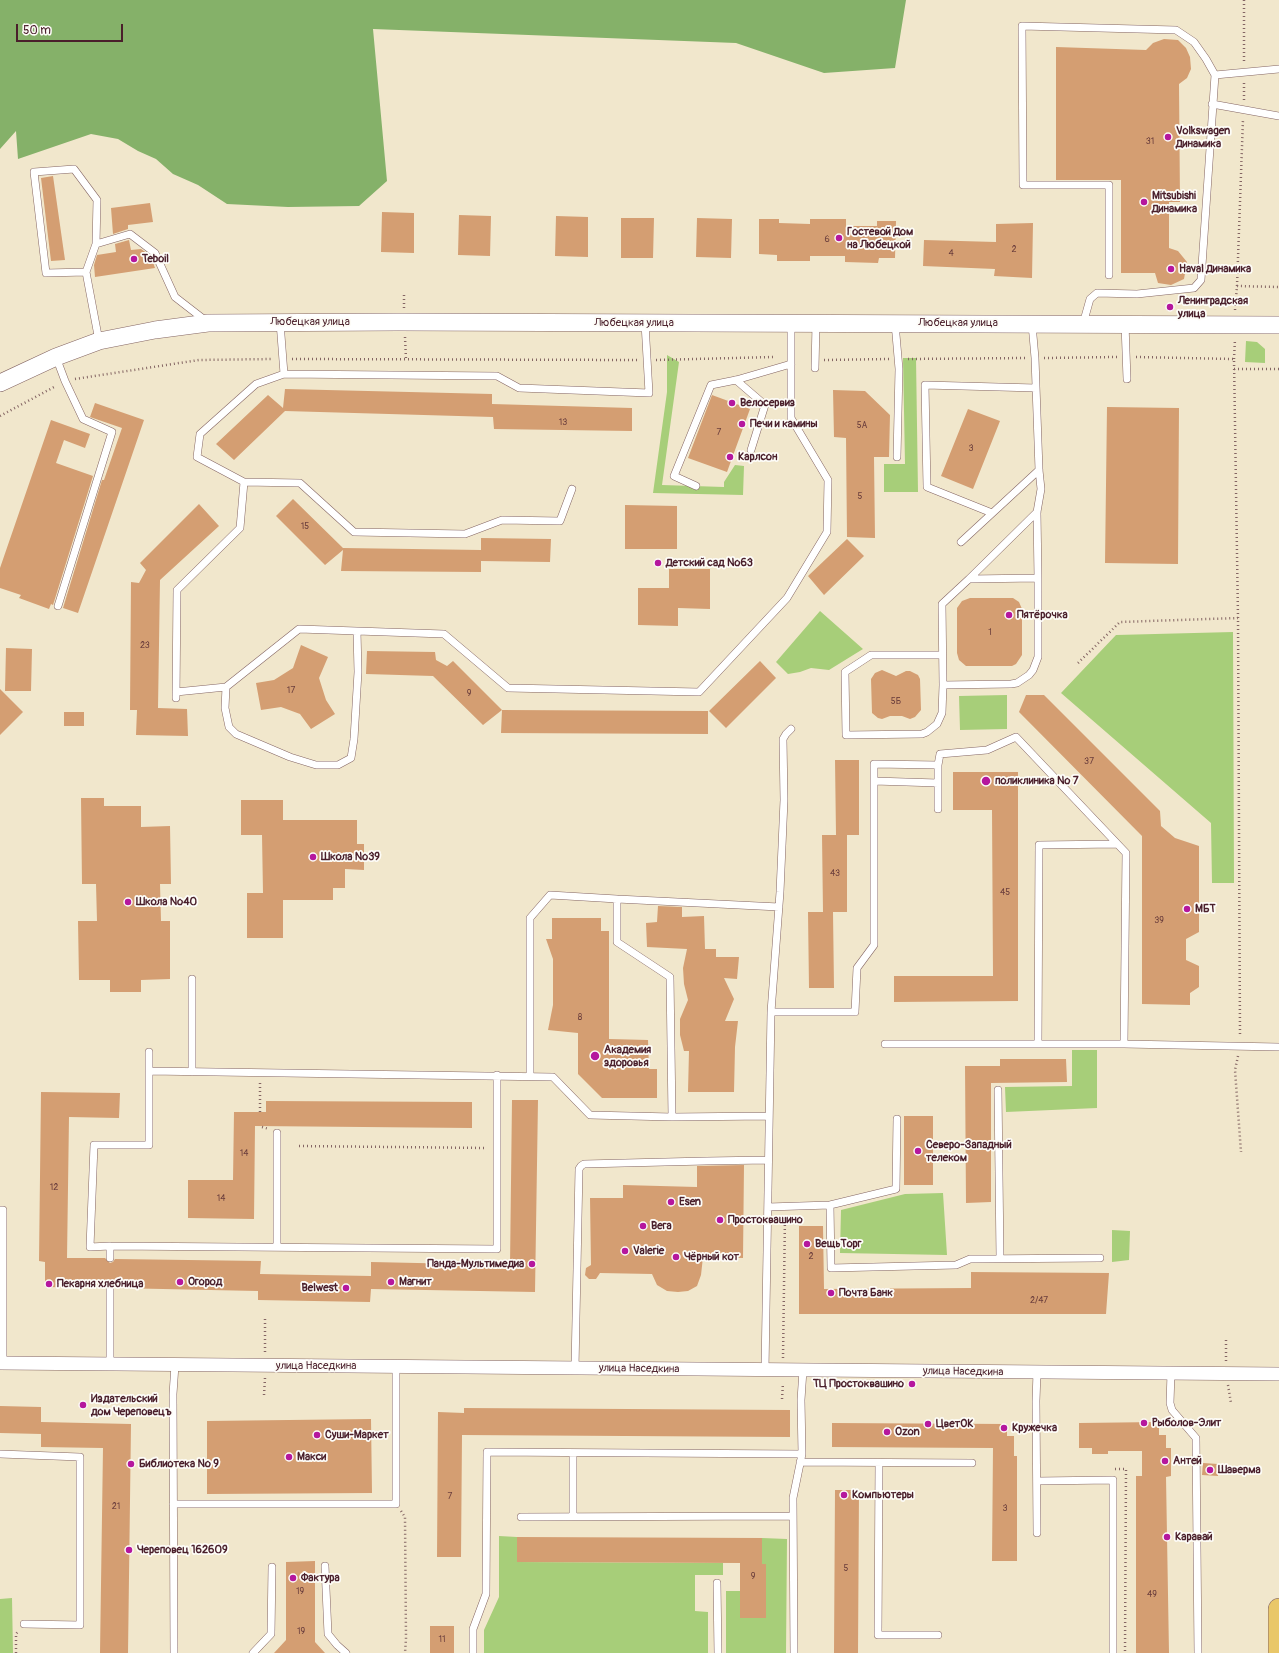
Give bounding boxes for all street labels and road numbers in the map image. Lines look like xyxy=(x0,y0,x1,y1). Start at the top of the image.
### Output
street label: Любецкая улица xyxy=(270,315,350,329)
street label: Любецкая улица xyxy=(594,316,674,330)
street label: Любецкая улица xyxy=(918,316,998,330)
street label: улица Наседкина xyxy=(276,1359,356,1373)
street label: улица Наседкина xyxy=(599,1362,679,1376)
street label: улица Наседкина xyxy=(923,1365,1003,1379)

